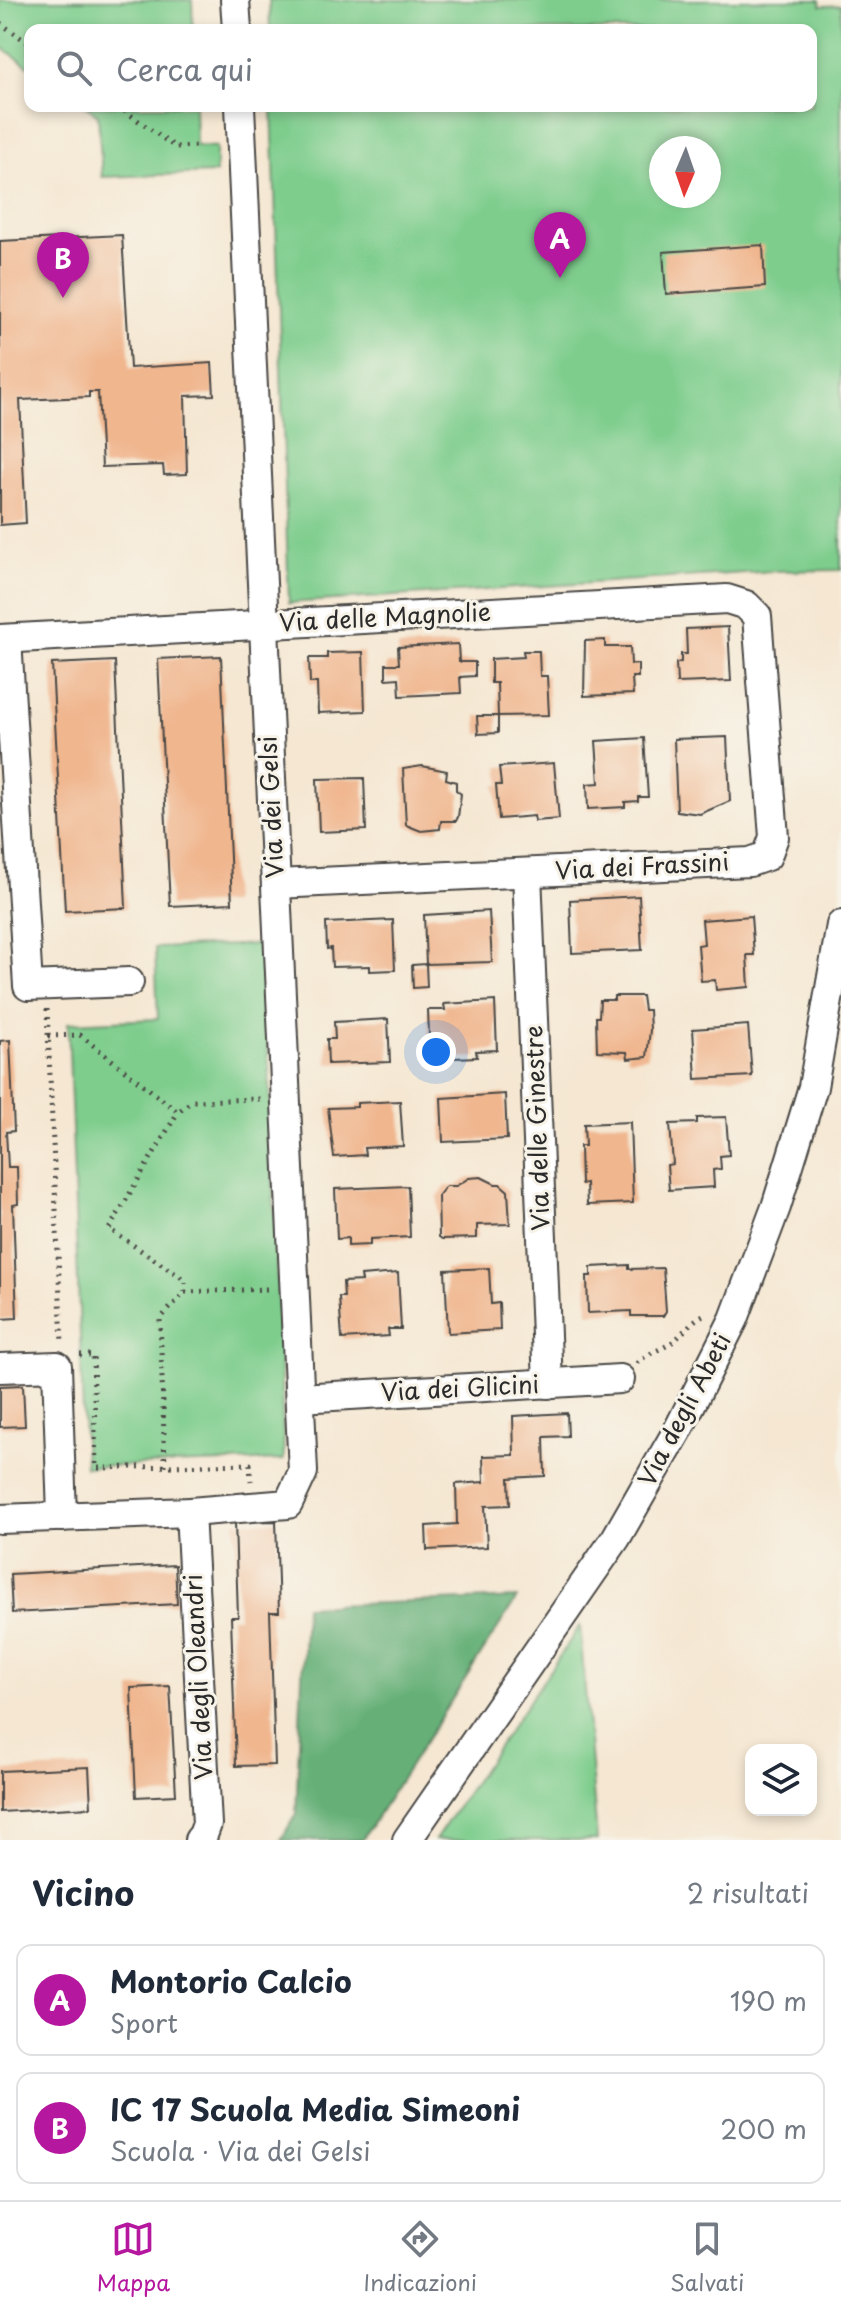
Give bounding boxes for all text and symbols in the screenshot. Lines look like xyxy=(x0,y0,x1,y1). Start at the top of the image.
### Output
search box xyxy=(24,24,817,112)
icon: search xyxy=(52,46,96,90)
text: Cerca qui xyxy=(116,46,253,91)
north arrow xyxy=(649,136,721,208)
pin: A xyxy=(534,212,586,278)
pin: B xyxy=(37,232,89,298)
street label: Via delle Magnolie xyxy=(278,592,492,640)
street label: Via dei Gelsi xyxy=(248,735,292,879)
street label: Via dei Frassini xyxy=(554,842,730,888)
street label: Via delle Ginestre xyxy=(514,1025,558,1232)
your location xyxy=(416,1032,456,1072)
street label: Via degli Abeti xyxy=(628,1326,739,1492)
street label: Via dei Glicini xyxy=(380,1365,540,1409)
street label: Via degli Oleandri xyxy=(174,1573,220,1781)
map controls xyxy=(745,1744,817,1816)
button: layers xyxy=(745,1744,817,1816)
text: Vicino xyxy=(32,1866,134,1918)
text: 2 risultati xyxy=(687,1873,809,1912)
text: Montorio Calcio xyxy=(110,1958,352,2003)
text: A xyxy=(50,1981,70,2020)
text: 190 m xyxy=(730,1981,807,2020)
text: Sport xyxy=(110,2003,178,2042)
text: IC 17 Scuola Media Simeoni xyxy=(110,2086,520,2131)
text: B xyxy=(51,2109,69,2148)
text: 200 m xyxy=(720,2109,807,2148)
text: Scuola · Via dei Gelsi xyxy=(110,2131,371,2170)
tab: Mappa xyxy=(97,2217,170,2298)
tab: Indicazioni xyxy=(363,2217,477,2298)
tab: Salvati xyxy=(670,2217,744,2298)

